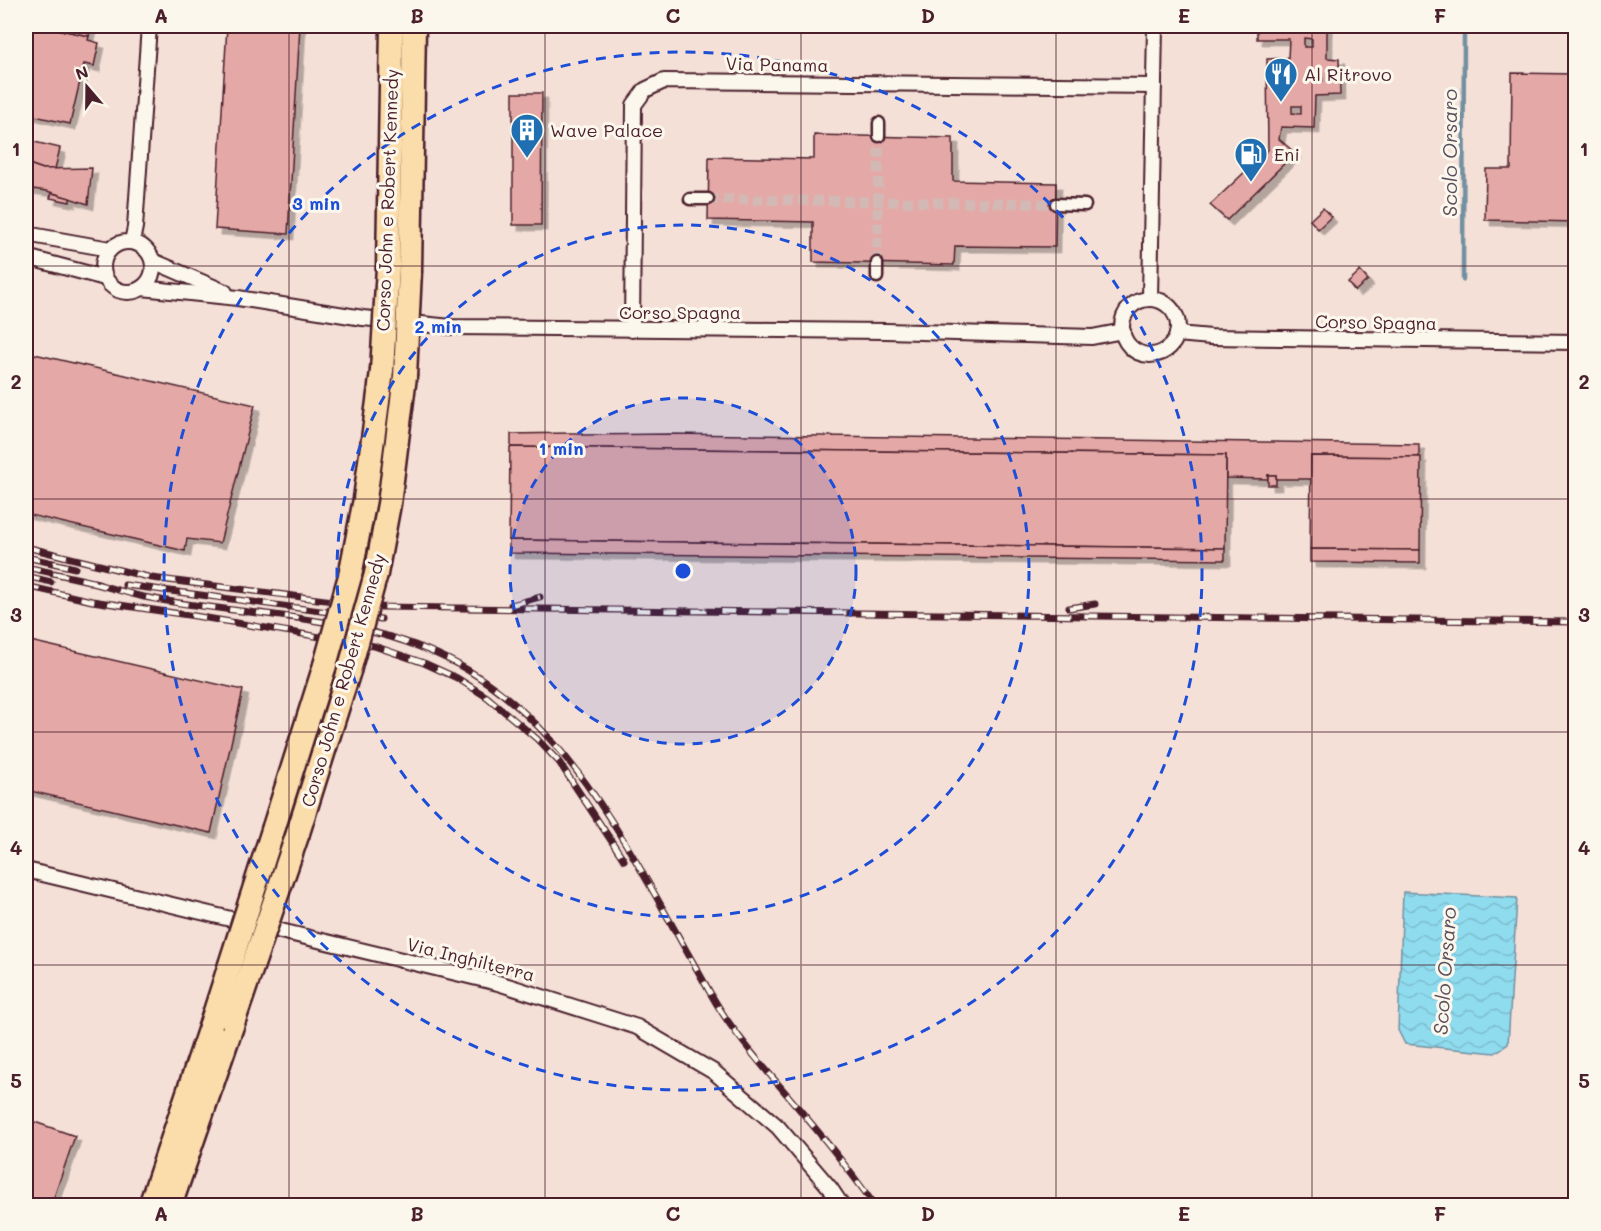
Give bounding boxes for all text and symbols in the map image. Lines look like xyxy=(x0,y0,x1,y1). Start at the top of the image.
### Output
text: A xyxy=(154,2,168,28)
text: B xyxy=(410,2,424,28)
text: C xyxy=(666,2,681,28)
text: D xyxy=(921,2,935,28)
text: E xyxy=(1178,2,1190,28)
text: F xyxy=(1434,2,1447,28)
street label: Via Panama xyxy=(725,51,829,77)
restaurant icon: Al Ritrovo xyxy=(1263,56,1299,103)
north arrow xyxy=(57,57,117,117)
text: N xyxy=(72,60,91,84)
place label: Al Ritrovo xyxy=(1304,62,1392,86)
street label: Corso John e Robert Kennedy xyxy=(370,68,404,332)
water label: Scolo Orsaro xyxy=(1436,89,1462,217)
building icon: Wave Palace xyxy=(509,112,545,159)
place label: Wave Palace xyxy=(550,118,663,142)
text: 1 xyxy=(12,135,20,161)
text: 1 xyxy=(1580,135,1588,161)
fuel station icon: Eni xyxy=(1233,136,1269,183)
place label: Eni xyxy=(1274,142,1300,166)
text: 3 min xyxy=(292,191,340,215)
street label: Corso Spagna xyxy=(619,300,741,324)
street label: Corso Spagna xyxy=(1315,309,1437,335)
text: 2 min xyxy=(414,314,462,338)
text: 2 xyxy=(10,368,22,394)
text: 2 xyxy=(1578,368,1590,394)
text: 1 min xyxy=(538,436,584,460)
street label: Corso John e Robert Kennedy xyxy=(295,550,391,810)
centre of rings xyxy=(673,561,693,581)
text: 3 xyxy=(10,601,22,627)
text: 3 xyxy=(1578,601,1590,627)
text: 4 xyxy=(10,834,23,860)
text: 4 xyxy=(1578,834,1591,860)
water label: Scolo Orsaro xyxy=(1427,906,1461,1036)
street label: Via Inghilterra xyxy=(405,932,537,986)
text: 5 xyxy=(10,1067,22,1093)
text: 5 xyxy=(1578,1067,1590,1093)
text: A xyxy=(154,1200,168,1226)
text: B xyxy=(410,1200,424,1226)
text: C xyxy=(666,1200,681,1226)
text: D xyxy=(921,1200,935,1226)
text: E xyxy=(1178,1200,1190,1226)
text: F xyxy=(1434,1200,1447,1226)

